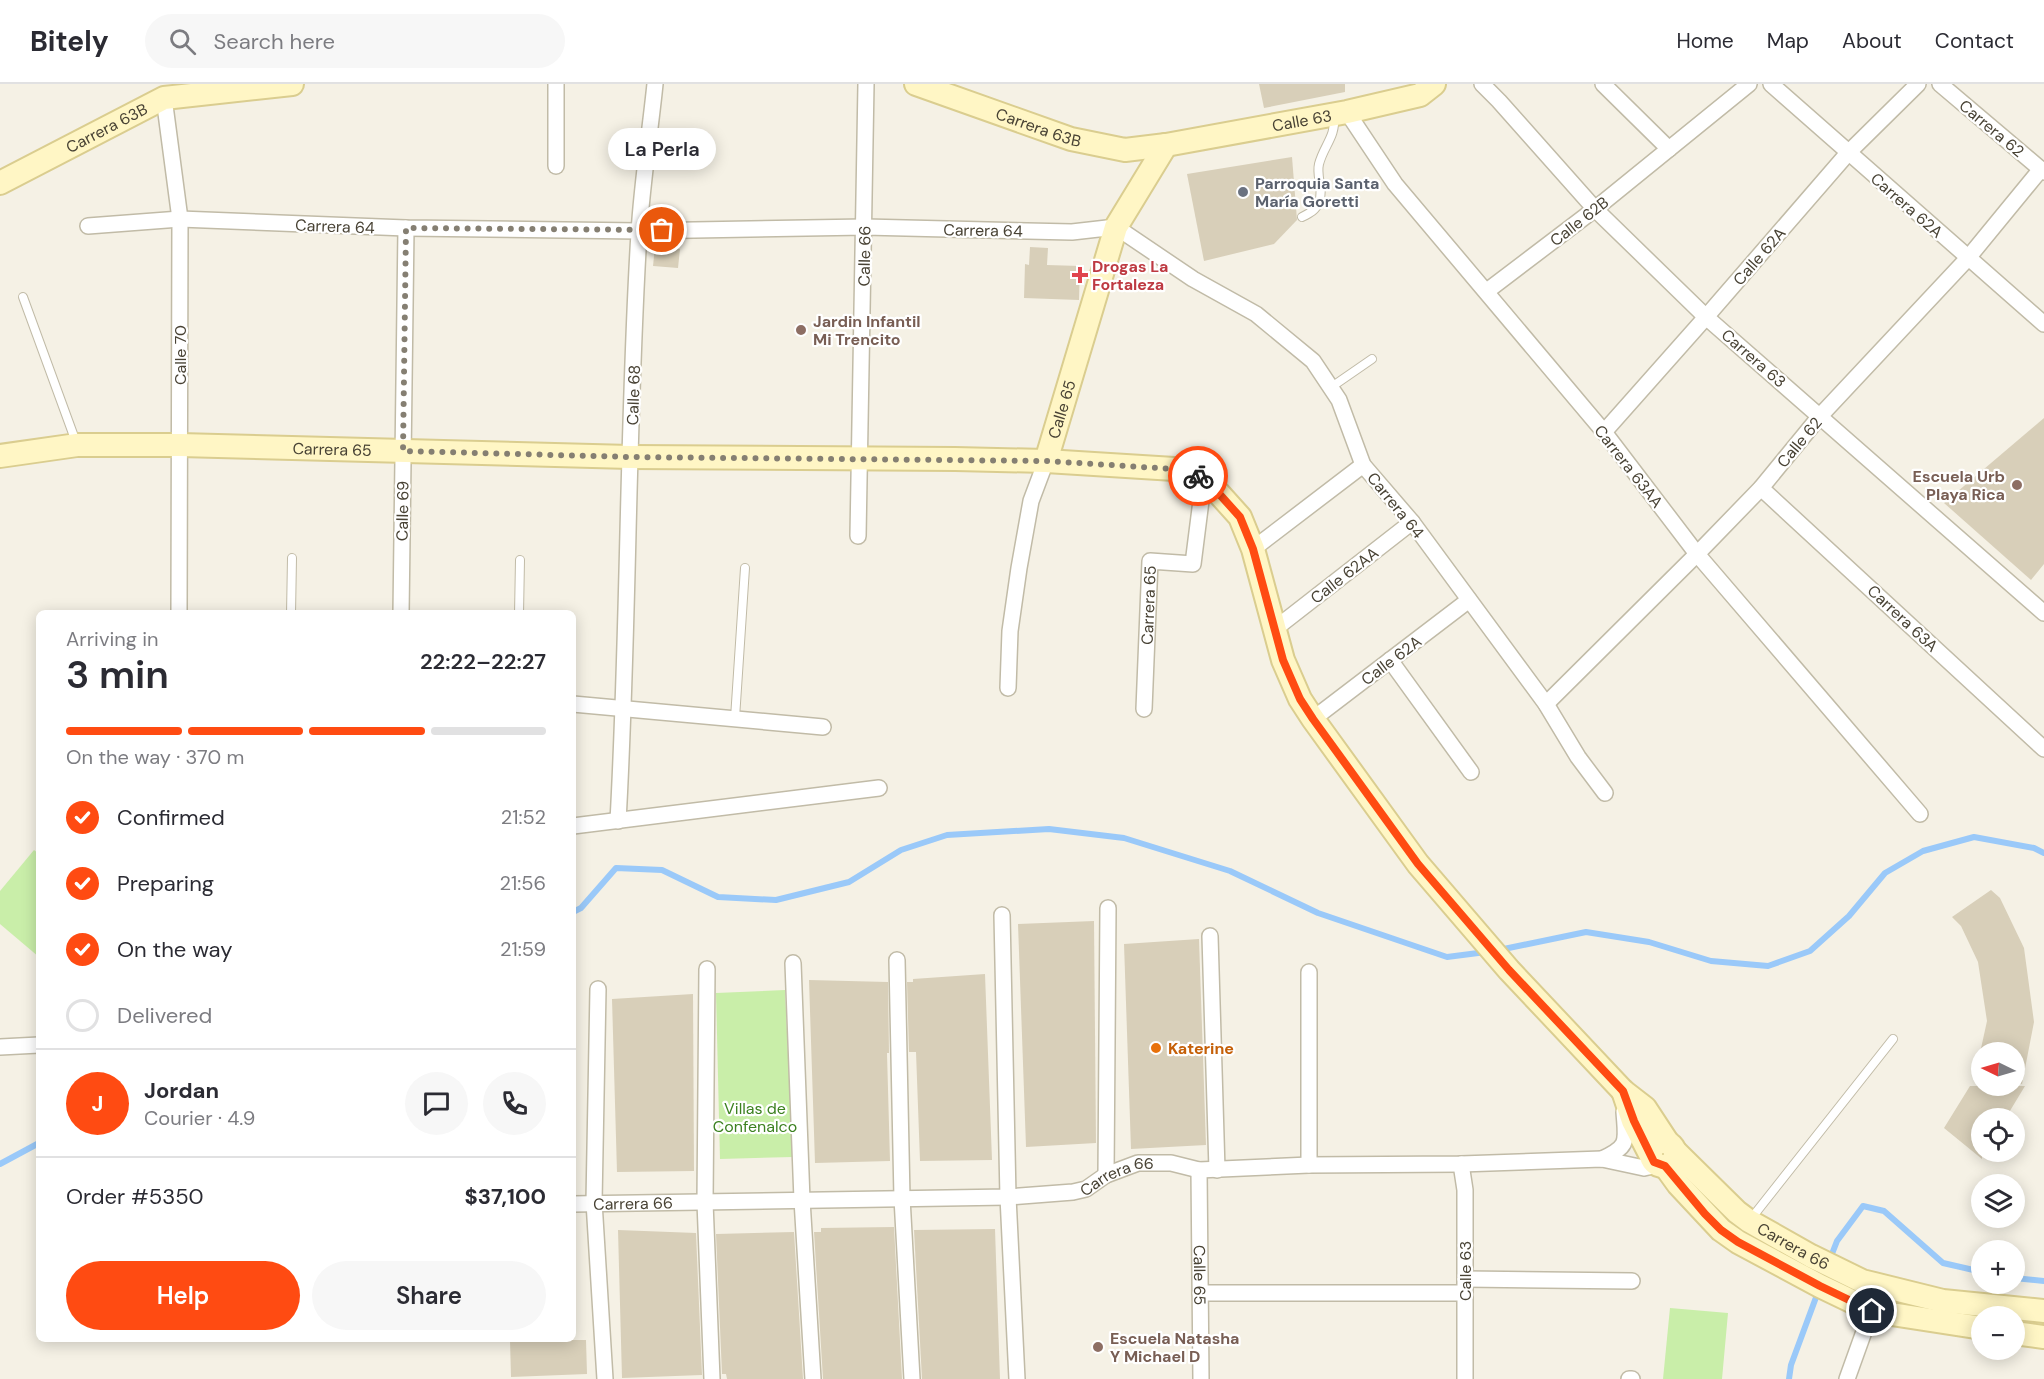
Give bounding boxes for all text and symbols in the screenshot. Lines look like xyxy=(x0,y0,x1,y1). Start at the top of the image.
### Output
search box xyxy=(145,14,565,68)
text: Bitely xyxy=(30,23,109,60)
icon: search xyxy=(166,25,199,58)
text: Search here xyxy=(214,27,335,56)
text: Home xyxy=(1676,27,1734,55)
text: Map xyxy=(1767,27,1809,55)
text: About xyxy=(1842,27,1902,55)
text: Contact xyxy=(1935,27,2014,55)
street label: Carrera 62 xyxy=(1955,95,2029,162)
street label: Carrera 63B xyxy=(62,98,151,158)
street label: Carrera 63B xyxy=(993,103,1083,152)
street label: Calle 63 xyxy=(1270,105,1333,136)
callout: La Perla xyxy=(608,128,716,170)
text: La Perla xyxy=(624,136,700,162)
street label: Carrera 62A xyxy=(1866,168,1947,243)
place label: Parroquia Santa María Goretti xyxy=(1255,173,1379,212)
marker: Parroquia Santa María Goretti xyxy=(1236,185,1250,199)
street label: Calle 62B xyxy=(1546,192,1613,251)
pin xyxy=(636,204,687,255)
icon: bag xyxy=(645,213,678,246)
street label: Carrera 64 xyxy=(295,215,375,238)
street label: Carrera 64 xyxy=(943,219,1023,242)
street label: Calle 62A xyxy=(1728,223,1791,290)
street label: Calle 66 xyxy=(853,225,876,287)
place label: Drogas La Fortaleza xyxy=(1092,256,1168,295)
marker: Drogas La Fortaleza xyxy=(1073,268,1087,282)
place label: Jardin Infantil Mi Trencito xyxy=(813,311,921,350)
marker: Jardin Infantil Mi Trencito xyxy=(794,323,808,337)
street label: Carrera 63 xyxy=(1717,324,1790,392)
street label: Calle 70 xyxy=(170,325,191,385)
street label: Calle 68 xyxy=(622,364,645,426)
street label: Calle 65 xyxy=(1043,378,1081,441)
street label: Calle 62 xyxy=(1772,413,1827,472)
street label: Carrera 63AA xyxy=(1590,421,1668,512)
street label: Carrera 65 xyxy=(292,438,372,461)
courier xyxy=(1168,446,1228,506)
icon: bike xyxy=(1182,460,1215,493)
place label: Escuela Urb Playa Rica xyxy=(1913,466,2005,505)
street label: Carrera 64 xyxy=(1362,468,1429,543)
marker: Escuela Urb Playa Rica xyxy=(2010,478,2024,492)
street label: Calle 69 xyxy=(391,481,414,541)
street label: Calle 62AA xyxy=(1306,542,1383,609)
street label: Carrera 65 xyxy=(1137,565,1161,645)
street label: Carrera 63A xyxy=(1863,580,1943,657)
text: Arriving in xyxy=(66,626,158,652)
street label: Calle 62A xyxy=(1357,631,1426,690)
text: 22:22–22:27 xyxy=(420,647,546,676)
text: 3 min xyxy=(66,649,169,700)
text: On the way · 370 m xyxy=(66,744,244,770)
icon: check xyxy=(66,801,99,834)
text: Confirmed xyxy=(117,803,225,832)
text: 21:52 xyxy=(501,804,546,830)
icon: check xyxy=(66,867,99,900)
text: Preparing xyxy=(117,869,214,898)
text: 21:56 xyxy=(499,870,546,896)
icon: check xyxy=(66,933,99,966)
text: On the way xyxy=(117,935,232,964)
text: 21:59 xyxy=(500,936,546,962)
text: Delivered xyxy=(117,1001,212,1030)
place label: Katerine xyxy=(1168,1038,1234,1059)
marker: Katerine xyxy=(1149,1041,1163,1055)
north arrow xyxy=(1971,1042,2025,1096)
map controls xyxy=(1971,1042,2025,1360)
button: chat xyxy=(405,1072,468,1135)
button: phone xyxy=(483,1072,546,1135)
text: Jordan xyxy=(144,1076,219,1105)
text: J xyxy=(92,1089,103,1118)
park label: Villas de Confenalco xyxy=(713,1098,797,1137)
text: Courier · 4.9 xyxy=(144,1105,255,1131)
button: locate xyxy=(1971,1108,2025,1162)
street label: Carrera 66 xyxy=(1076,1153,1154,1201)
button: layers xyxy=(1971,1174,2025,1228)
text: Order #5350 xyxy=(66,1182,204,1211)
text: $37,100 xyxy=(464,1182,546,1211)
street label: Carrera 66 xyxy=(593,1192,673,1215)
street label: Carrera 66 xyxy=(1753,1218,1833,1275)
button: + xyxy=(1971,1240,2025,1294)
street label: Calle 63 xyxy=(1455,1241,1476,1301)
street label: Calle 65 xyxy=(1189,1245,1210,1305)
button: Help xyxy=(66,1261,300,1330)
button: Share xyxy=(312,1261,546,1330)
pin xyxy=(1846,1285,1897,1336)
icon: home xyxy=(1855,1294,1888,1327)
button: − xyxy=(1971,1306,2025,1360)
place label: Escuela Natasha Y Michael D xyxy=(1110,1328,1239,1367)
marker: Escuela Natasha Y Michael D xyxy=(1091,1340,1105,1354)

